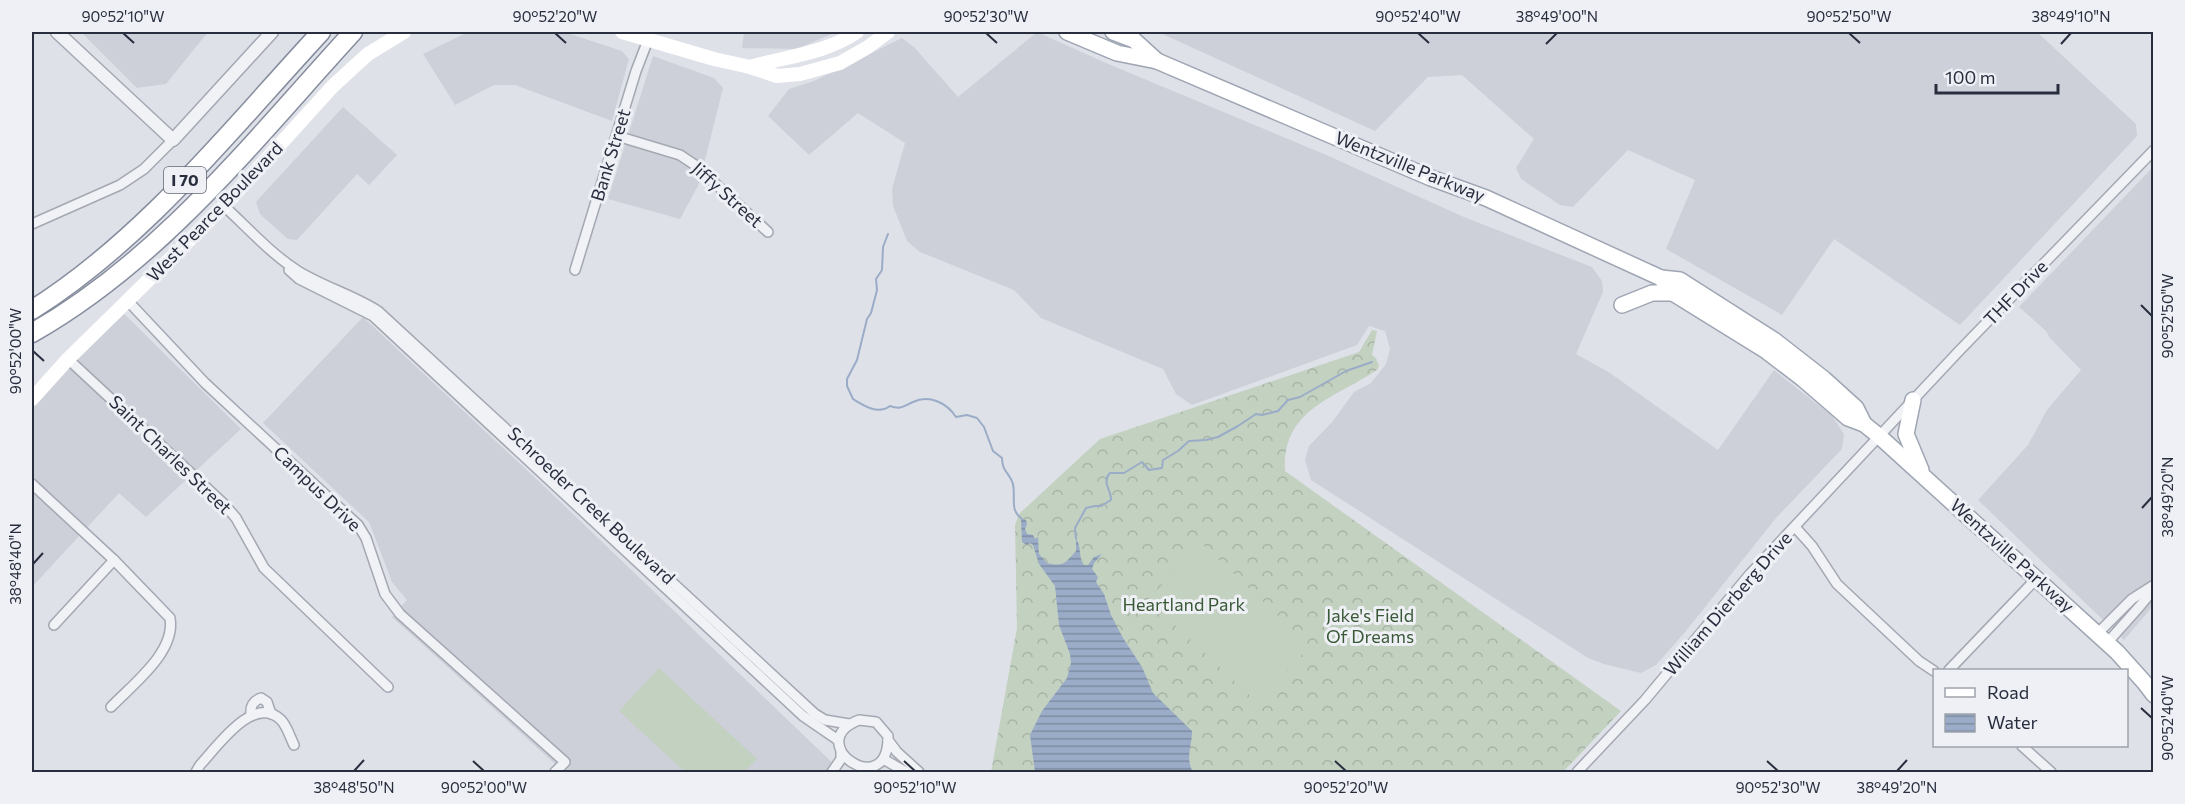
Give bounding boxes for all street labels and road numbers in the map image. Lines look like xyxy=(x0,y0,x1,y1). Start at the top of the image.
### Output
street label: Bank Street xyxy=(586,106,635,204)
street label: Wentzville Parkway xyxy=(1332,126,1488,206)
street label: West Pearce Boulevard xyxy=(142,137,287,286)
street label: Jiffy Street xyxy=(688,157,767,232)
road number: I 70 xyxy=(164,167,206,193)
street label: THF Drive xyxy=(1979,255,2052,330)
street label: Saint Charles Street xyxy=(105,390,236,518)
street label: Schroeder Creek Boulevard xyxy=(503,422,680,589)
street label: Campus Drive xyxy=(269,441,366,536)
street label: Wentzville Parkway xyxy=(1946,494,2079,617)
street label: William Dierberg Drive xyxy=(1659,527,1796,680)

